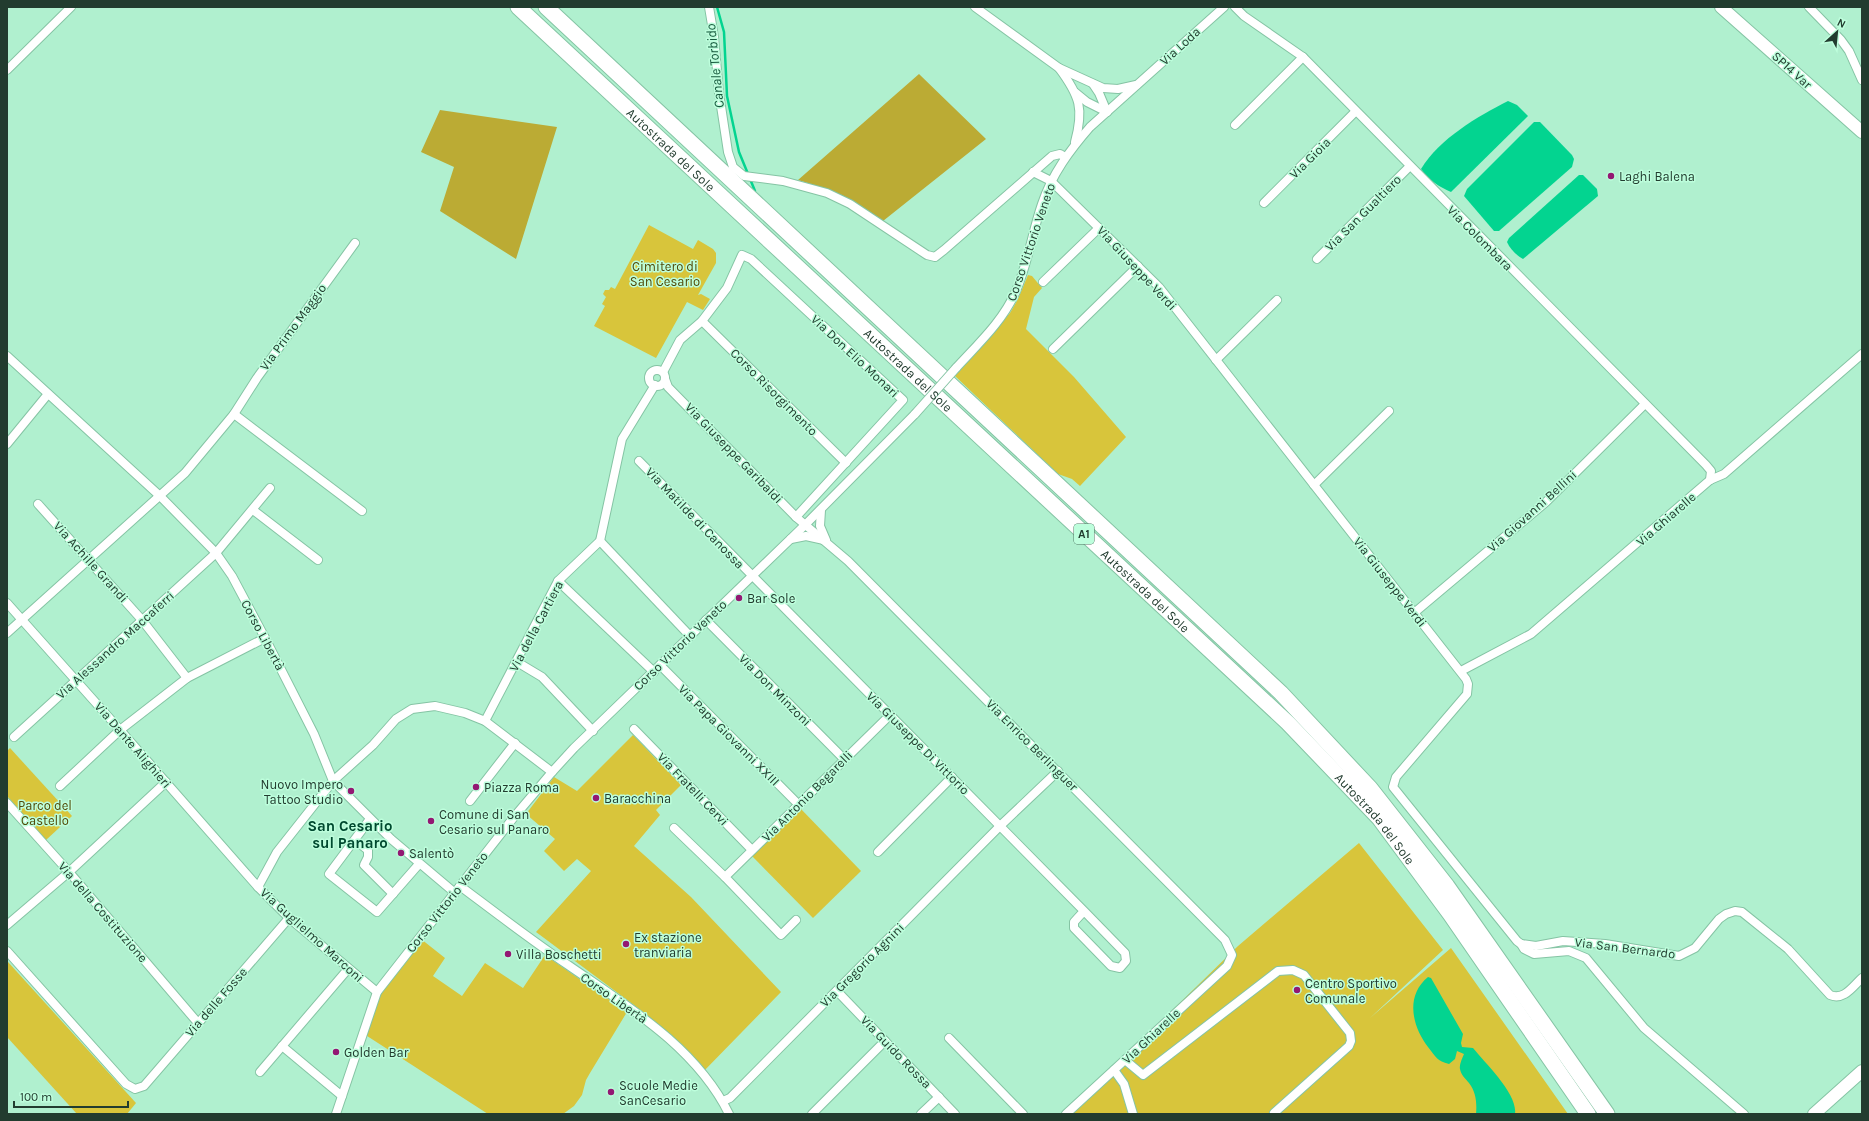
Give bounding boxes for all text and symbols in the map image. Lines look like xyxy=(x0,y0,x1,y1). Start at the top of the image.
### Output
north arrow xyxy=(1817,12,1857,52)
text: N xyxy=(1835,16,1848,31)
water label: Canale Torbido xyxy=(702,23,728,109)
street label: Via Loda xyxy=(1157,24,1203,68)
street label: SP14 Var xyxy=(1769,48,1815,92)
street label: Autostrada del Sole xyxy=(624,105,719,194)
street label: Via Gioia xyxy=(1286,134,1334,182)
place label: Laghi Balena xyxy=(1619,169,1695,184)
marker: Laghi Balena xyxy=(1606,171,1616,181)
street label: Via San Gualtiero xyxy=(1322,172,1404,254)
street label: Corso Vittorio Veneto xyxy=(1004,181,1058,303)
street label: Via Colombara xyxy=(1444,202,1516,274)
street label: Via Giuseppe Verdi xyxy=(1094,223,1180,313)
park label: Cimitero di San Cesario xyxy=(630,259,700,289)
street label: Via Primo Maggio xyxy=(257,281,329,373)
street label: Via Don Elio Monari xyxy=(808,311,902,401)
street label: Autostrada del Sole xyxy=(861,325,956,415)
street label: Corso Risorgimento xyxy=(727,345,821,439)
street label: Via Giuseppe Garibaldi xyxy=(682,400,786,506)
street label: Via Matilde di Canossa xyxy=(643,464,747,572)
street label: Via Giovanni Bellini xyxy=(1484,467,1580,555)
street label: Via Ghiarelle xyxy=(1633,489,1699,549)
street label: Via Achille Grandi xyxy=(51,518,131,606)
road number: A1 xyxy=(1074,524,1094,544)
street label: Via Giuseppe Verdi xyxy=(1350,534,1430,630)
street label: Autostrada del Sole xyxy=(1098,546,1193,636)
street label: Via della Cartiera xyxy=(506,578,566,674)
street label: Via Alessandro Maccaferri xyxy=(53,588,177,702)
place label: Bar Sole xyxy=(747,591,796,606)
marker: Bar Sole xyxy=(734,593,744,603)
street label: Corso Libertà xyxy=(238,597,288,673)
street label: Corso Vittorio Veneto xyxy=(630,597,730,693)
street label: Via Don Minzoni xyxy=(736,651,814,729)
street label: Via Papa Giovanni XXIII xyxy=(675,681,783,789)
street label: Via Giuseppe Di Vittorio xyxy=(863,688,973,798)
street label: Via Enrico Berlinguer xyxy=(983,696,1081,794)
street label: Via Dante Alighieri xyxy=(92,699,174,791)
street label: Via Antonio Begarelli xyxy=(758,747,856,845)
street label: Via Fratelli Cervi xyxy=(654,749,732,829)
street label: Autostrada del Sole xyxy=(1332,770,1418,867)
place label: Nuovo Impero Tattoo Studio xyxy=(261,777,343,807)
place label: Piazza Roma xyxy=(484,780,559,795)
marker: Piazza Roma xyxy=(471,782,481,792)
marker: Nuovo Impero Tattoo Studio xyxy=(346,786,356,796)
place label: Baracchina xyxy=(604,791,671,806)
marker: Baracchina xyxy=(591,793,601,803)
park label: Parco del Castello xyxy=(18,798,72,828)
place label: Comune di San Cesario sul Panaro xyxy=(439,807,549,837)
marker: Comune di San Cesario sul Panaro xyxy=(426,816,436,826)
district label: San Cesario sul Panaro xyxy=(308,817,392,852)
place label: Salentò xyxy=(409,846,454,861)
marker: Salentò xyxy=(396,848,406,858)
street label: Corso Vittorio Veneto xyxy=(403,849,491,955)
street label: Via della Costituzione xyxy=(55,859,151,966)
street label: Via Guglielmo Marconi xyxy=(257,885,367,985)
street label: Via Gregorio Agnini xyxy=(817,920,907,1010)
place label: Ex stazione tranviaria xyxy=(634,930,702,960)
street label: Via San Bernardo xyxy=(1574,934,1676,962)
marker: Ex stazione tranviaria xyxy=(621,939,631,949)
place label: Villa Boschetti xyxy=(516,947,602,962)
marker: Villa Boschetti xyxy=(503,949,513,959)
street label: Via delle Fosse xyxy=(182,964,250,1040)
street label: Corso Libertà xyxy=(578,970,650,1026)
place label: Centro Sportivo Comunale xyxy=(1305,976,1397,1006)
marker: Centro Sportivo Comunale xyxy=(1292,985,1302,995)
street label: Via Ghiarelle xyxy=(1119,1005,1183,1067)
street label: Via Guido Rossa xyxy=(857,1012,935,1092)
place label: Golden Bar xyxy=(344,1045,409,1060)
marker: Golden Bar xyxy=(331,1047,341,1057)
place label: Scuole Medie SanCesario xyxy=(619,1078,698,1108)
scale bar xyxy=(14,1083,128,1109)
marker: Scuole Medie SanCesario xyxy=(606,1087,616,1097)
text: 100 m xyxy=(20,1090,52,1104)

